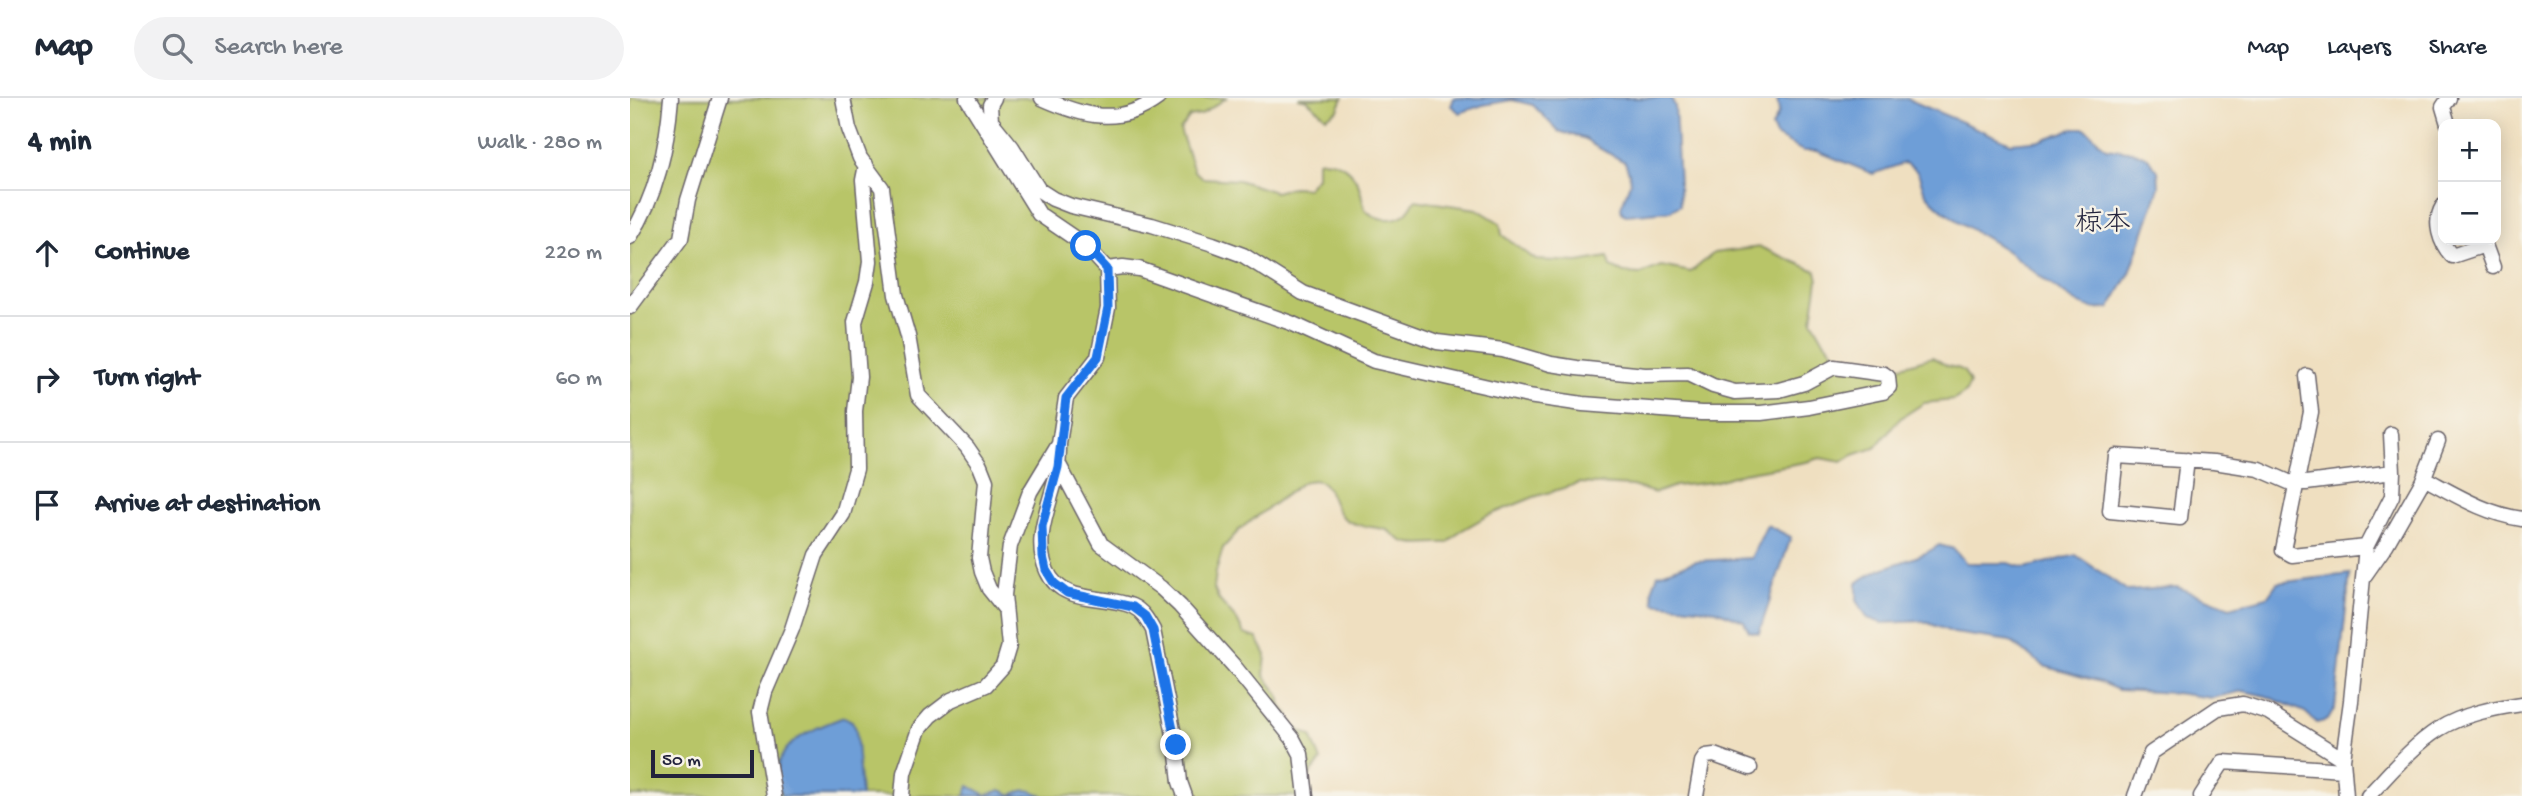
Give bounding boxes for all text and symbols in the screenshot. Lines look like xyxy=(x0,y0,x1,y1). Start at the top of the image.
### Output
search box xyxy=(134,17,624,80)
text: Map xyxy=(35,29,92,67)
icon: search xyxy=(158,29,196,67)
text: Search here xyxy=(214,33,343,64)
text: Map xyxy=(2247,34,2289,63)
text: Layers xyxy=(2327,34,2391,63)
text: Share xyxy=(2429,34,2487,63)
map controls xyxy=(2438,119,2501,245)
button: + xyxy=(2438,119,2501,182)
text: 4 min xyxy=(28,126,91,161)
text: Walk · 280 m xyxy=(478,130,602,157)
button: − xyxy=(2438,182,2501,245)
district label: 椋本 xyxy=(2075,207,2131,241)
route start xyxy=(1070,230,1101,261)
icon: ahead xyxy=(28,234,66,272)
text: Continue xyxy=(95,238,189,269)
text: 220 m xyxy=(545,240,602,267)
icon: right xyxy=(28,360,66,398)
text: Turn right xyxy=(95,364,199,395)
text: 60 m xyxy=(556,366,602,393)
icon: arrive xyxy=(28,486,66,524)
text: Arrive at destination xyxy=(95,490,320,521)
route end xyxy=(1160,729,1191,760)
scale bar xyxy=(651,747,754,779)
text: 50 m xyxy=(662,750,701,773)

